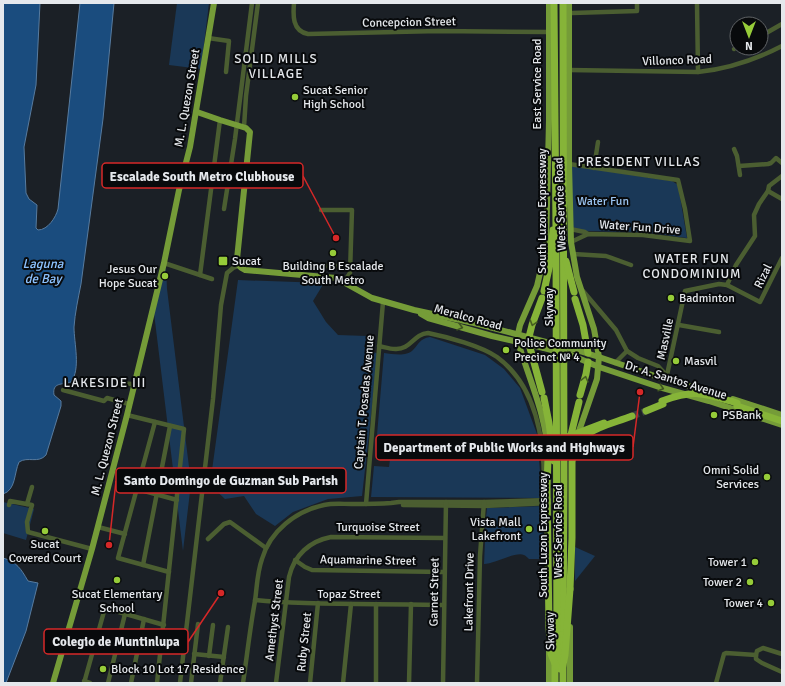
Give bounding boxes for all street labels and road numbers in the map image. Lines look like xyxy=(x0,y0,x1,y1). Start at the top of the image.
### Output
street label: Concepcion Street xyxy=(362,14,456,31)
street label: East Service Road xyxy=(530,39,545,129)
street label: M. L. Quezon Street xyxy=(171,48,204,148)
street label: Villonco Road xyxy=(642,52,712,69)
street label: South Luzon Expressway xyxy=(535,148,550,274)
street label: West Service Road xyxy=(551,157,570,251)
street label: Water Fun Drive xyxy=(599,217,681,238)
street label: Rizal xyxy=(751,261,776,291)
street label: Skyway xyxy=(542,287,557,326)
street label: Meralco Road xyxy=(432,301,503,334)
street label: Masville xyxy=(654,317,677,361)
street label: Captain T. Posadas Avenue xyxy=(351,334,378,470)
street label: Dr. A. Santos Avenue xyxy=(623,358,729,403)
street label: M. L. Quezon Street xyxy=(88,397,127,497)
street label: South Luzon Expressway xyxy=(536,472,551,598)
street label: West Service Road xyxy=(551,484,566,578)
street label: Turquoise Street xyxy=(336,520,420,535)
street label: Aquamarine Street xyxy=(320,552,416,569)
street label: Lakefront Drive xyxy=(461,552,478,632)
street label: Garnet Street xyxy=(426,557,443,627)
street label: Amethyst Street xyxy=(262,578,287,662)
street label: Topaz Street xyxy=(318,587,380,602)
street label: Skyway xyxy=(543,611,558,650)
street label: Ruby Street xyxy=(294,612,315,672)

